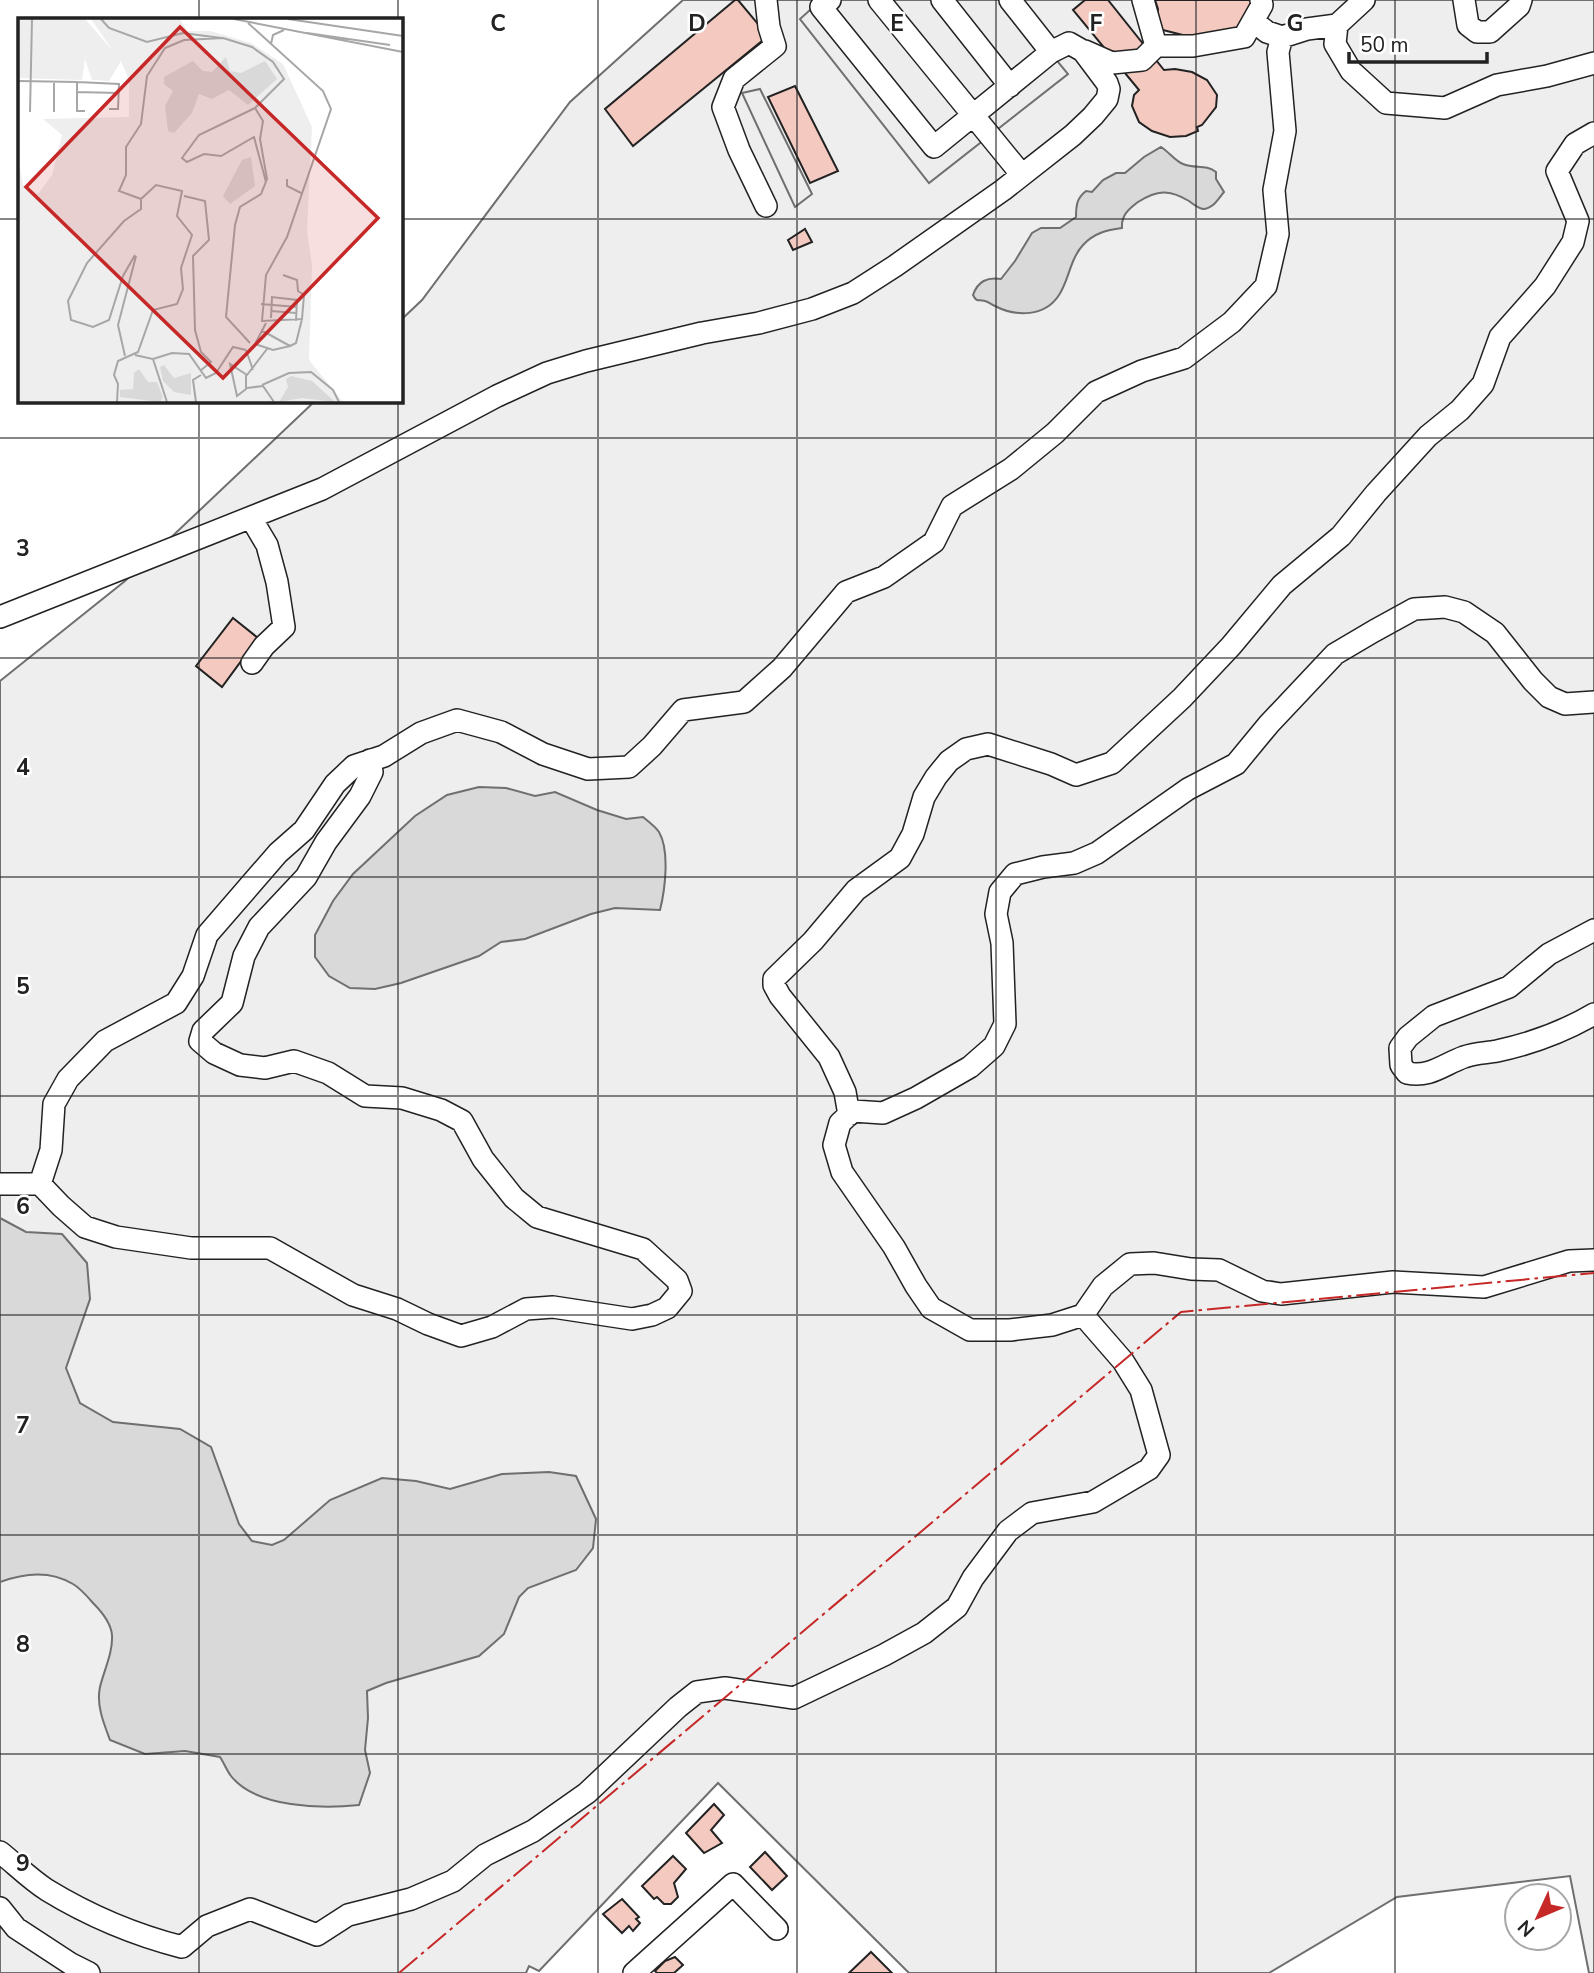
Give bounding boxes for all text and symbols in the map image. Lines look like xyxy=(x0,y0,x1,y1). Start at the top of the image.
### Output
text: C xyxy=(490,8,506,39)
text: D xyxy=(688,8,706,39)
text: E xyxy=(890,8,904,39)
text: F xyxy=(1090,8,1103,39)
text: G xyxy=(1287,8,1303,39)
inset map xyxy=(18,18,402,402)
scale bar xyxy=(1349,21,1487,65)
text: 50 m xyxy=(1360,31,1409,59)
text: 3 xyxy=(16,533,30,564)
text: 4 xyxy=(16,752,30,783)
text: 5 xyxy=(16,971,30,1002)
text: 6 xyxy=(16,1191,30,1222)
text: 7 xyxy=(16,1410,30,1441)
text: 8 xyxy=(16,1629,30,1660)
text: 9 xyxy=(16,1848,30,1879)
north arrow xyxy=(1503,1882,1573,1952)
text: N xyxy=(1512,1914,1541,1942)

